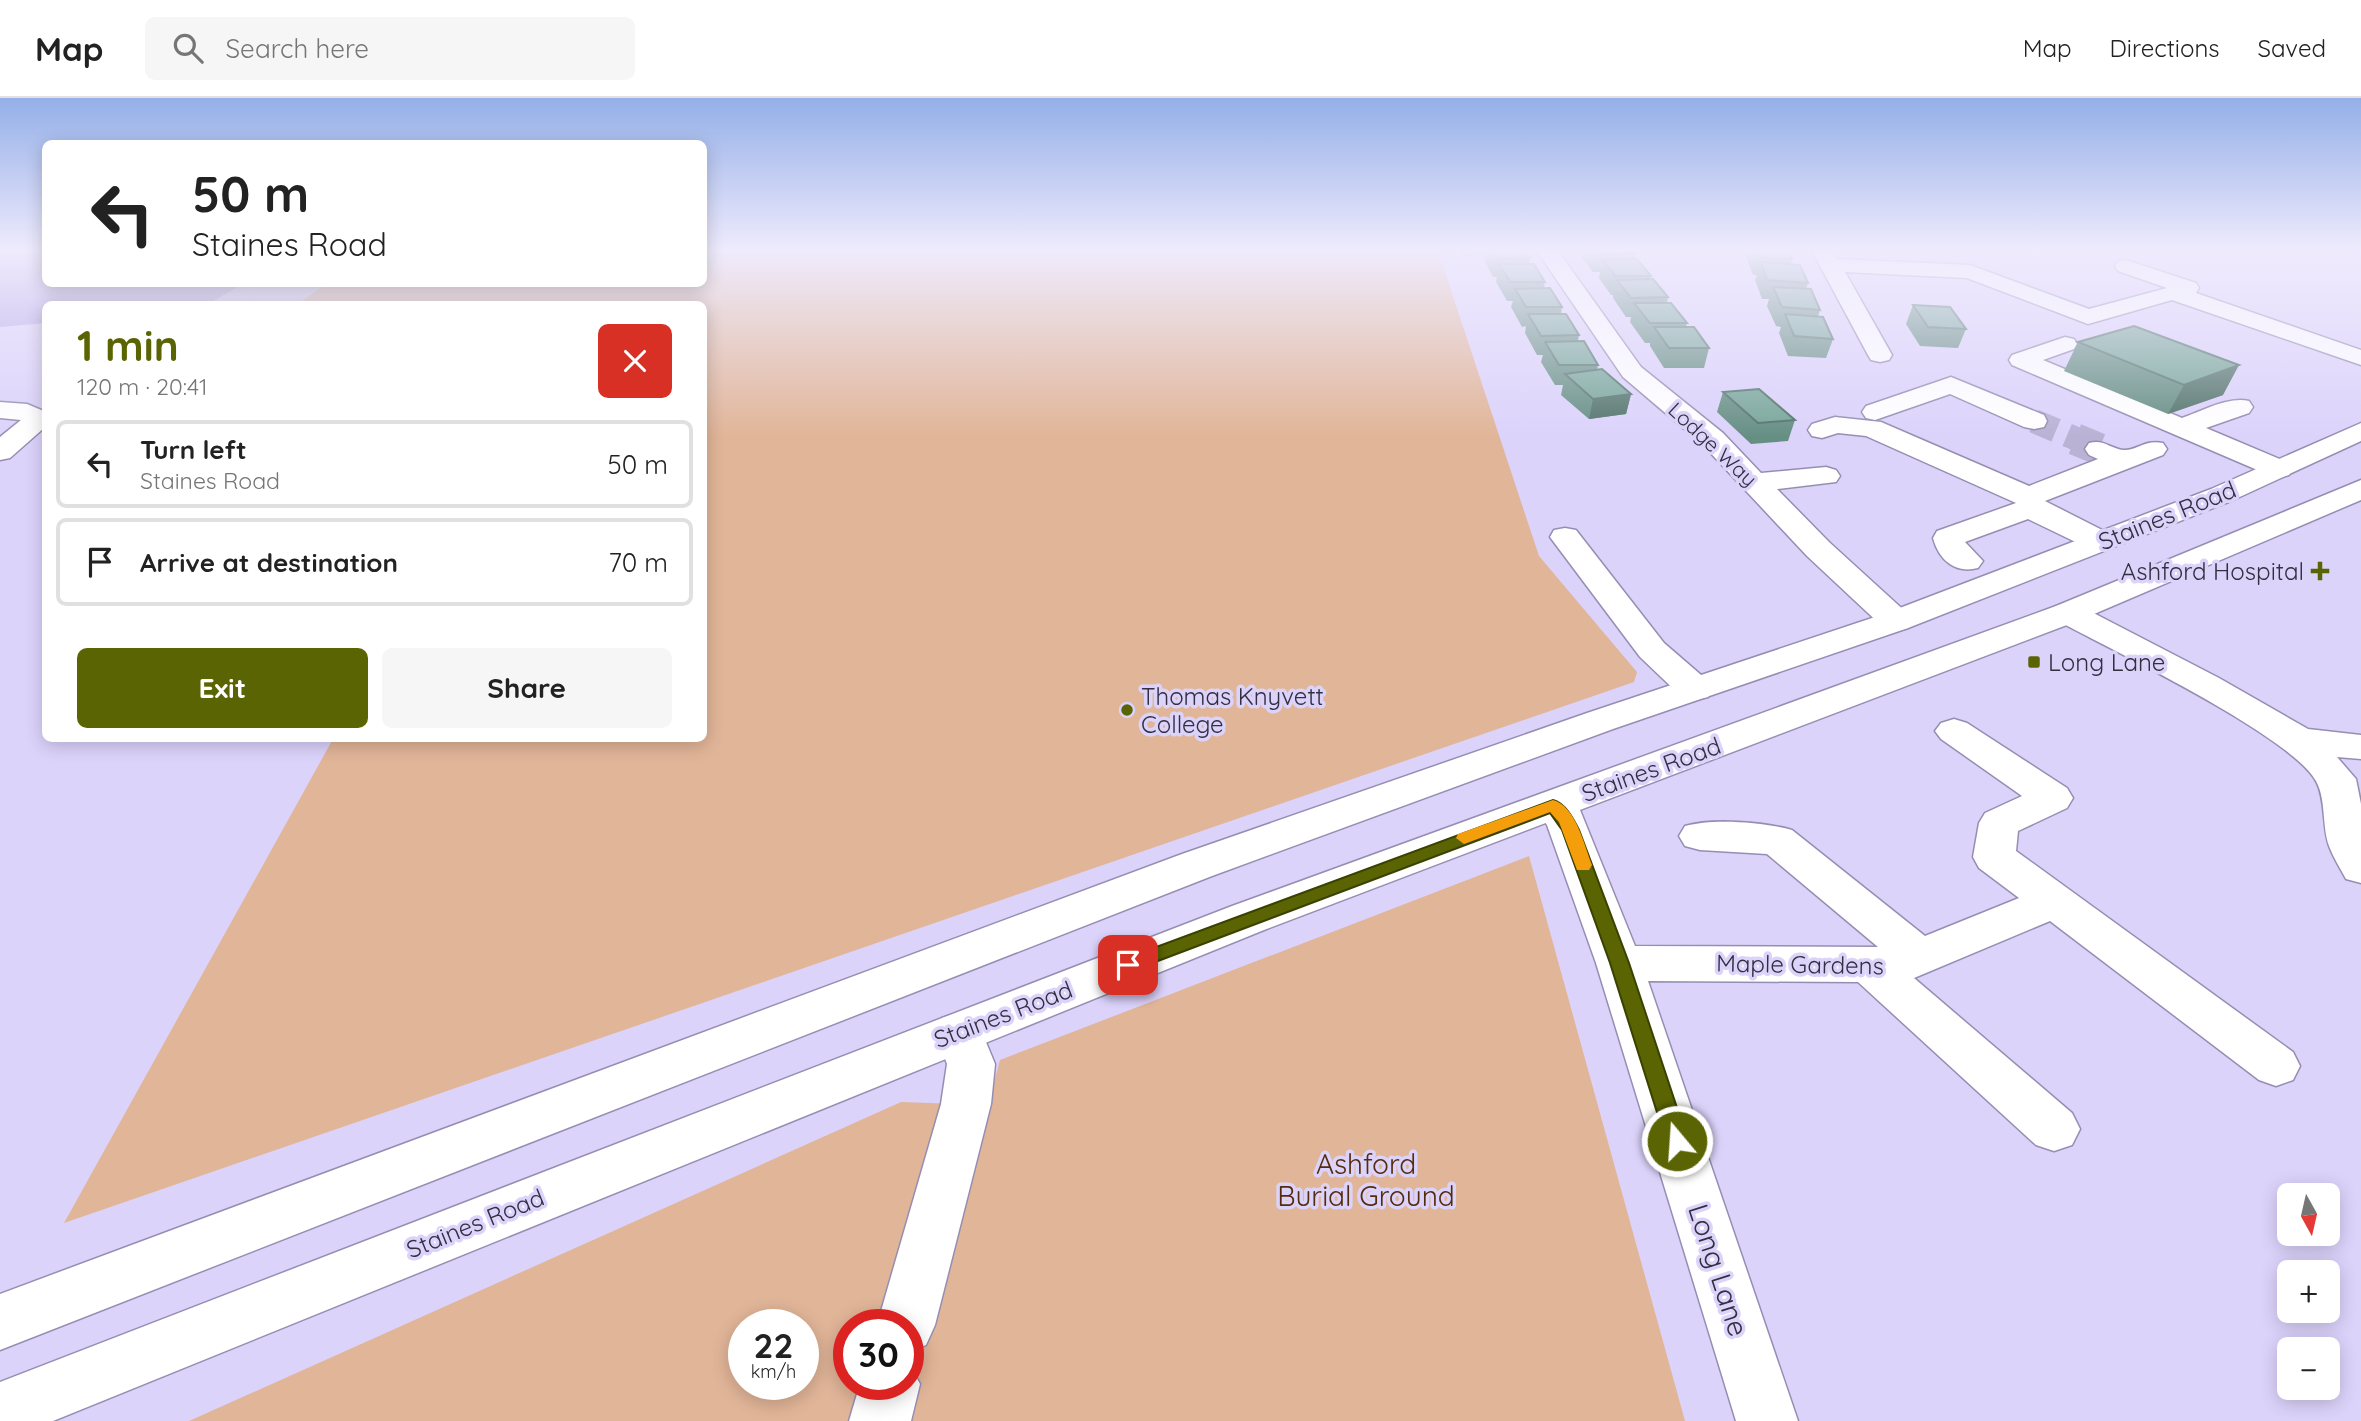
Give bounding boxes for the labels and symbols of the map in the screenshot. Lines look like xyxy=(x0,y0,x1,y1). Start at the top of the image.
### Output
street label: Lodge Way xyxy=(1663,396,1763,492)
street label: Staines Road xyxy=(2094,474,2240,556)
place label: Ashford Hospital xyxy=(2121,556,2304,586)
marker: Ashford Hospital xyxy=(2310,561,2330,581)
place label: Long Lane xyxy=(2048,647,2165,677)
marker: Long Lane xyxy=(2026,654,2042,670)
place label: Thomas Knyvett College xyxy=(1141,681,1324,739)
marker: Thomas Knyvett College xyxy=(1119,702,1135,718)
street label: Staines Road xyxy=(1577,730,1725,808)
pin xyxy=(1098,935,1158,995)
street label: Maple Gardens xyxy=(1716,948,1884,980)
street label: Staines Road xyxy=(929,974,1077,1054)
position arrow xyxy=(1640,1104,1714,1178)
park label: Ashford Burial Ground xyxy=(1277,1146,1455,1213)
street label: Staines Road xyxy=(402,1182,548,1264)
north arrow xyxy=(2277,1183,2340,1246)
street label: Long Lane xyxy=(1681,1199,1757,1341)
speed limit sign: 30 xyxy=(833,1309,924,1400)

